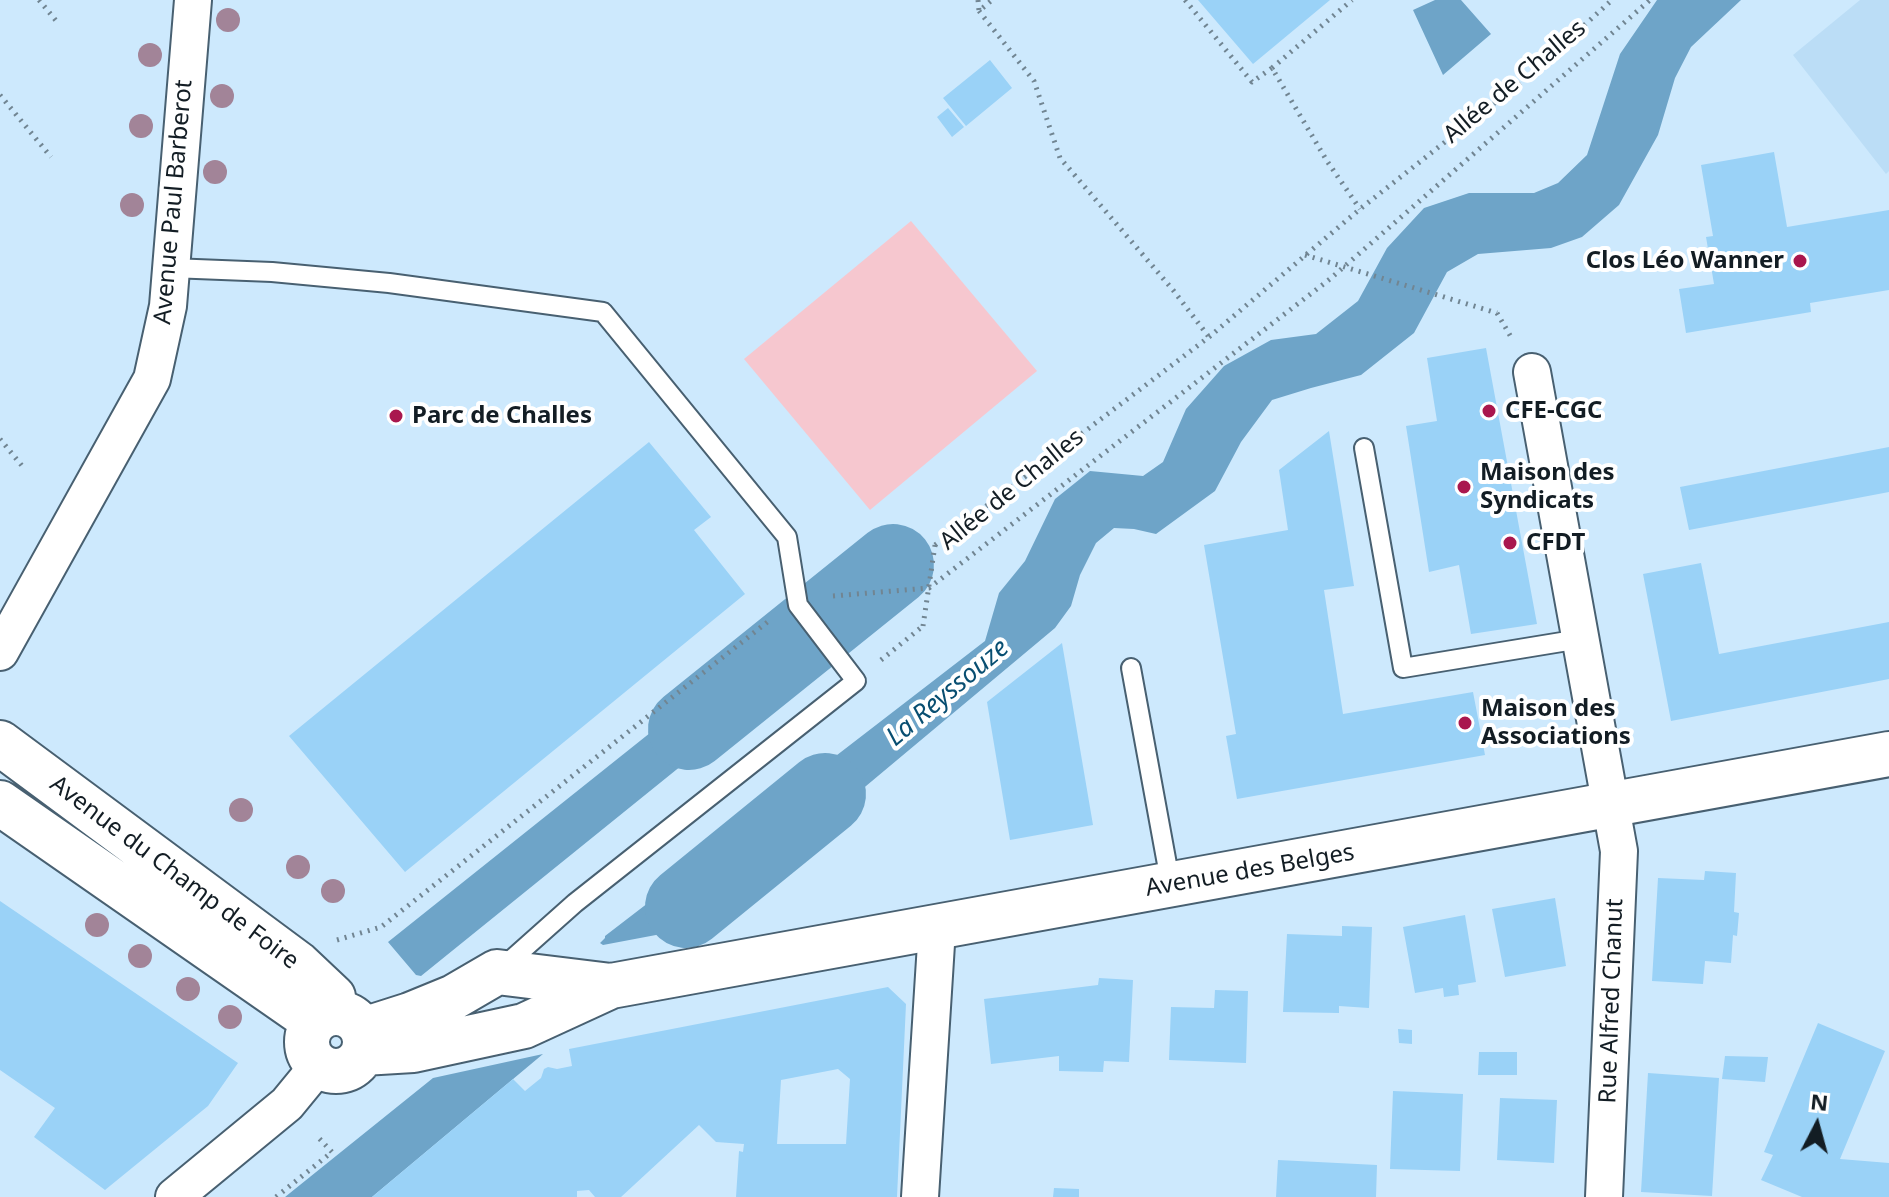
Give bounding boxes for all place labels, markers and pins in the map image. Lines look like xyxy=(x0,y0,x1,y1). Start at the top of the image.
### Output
place label: Clos Léo Wanner xyxy=(1586,247,1784,275)
marker: Clos Léo Wanner xyxy=(1791,252,1809,270)
place label: CFE-CGC xyxy=(1505,397,1602,425)
place label: Parc de Challes xyxy=(412,402,592,430)
marker: CFE-CGC xyxy=(1480,402,1498,420)
marker: Parc de Challes xyxy=(387,407,405,425)
place label: Maison des Syndicats xyxy=(1480,459,1615,515)
marker: Maison des Syndicats xyxy=(1455,478,1473,496)
place label: CFDT xyxy=(1526,529,1585,557)
marker: CFDT xyxy=(1501,534,1519,552)
place label: Maison des Associations xyxy=(1481,695,1631,751)
marker: Maison des Associations xyxy=(1456,714,1474,732)

